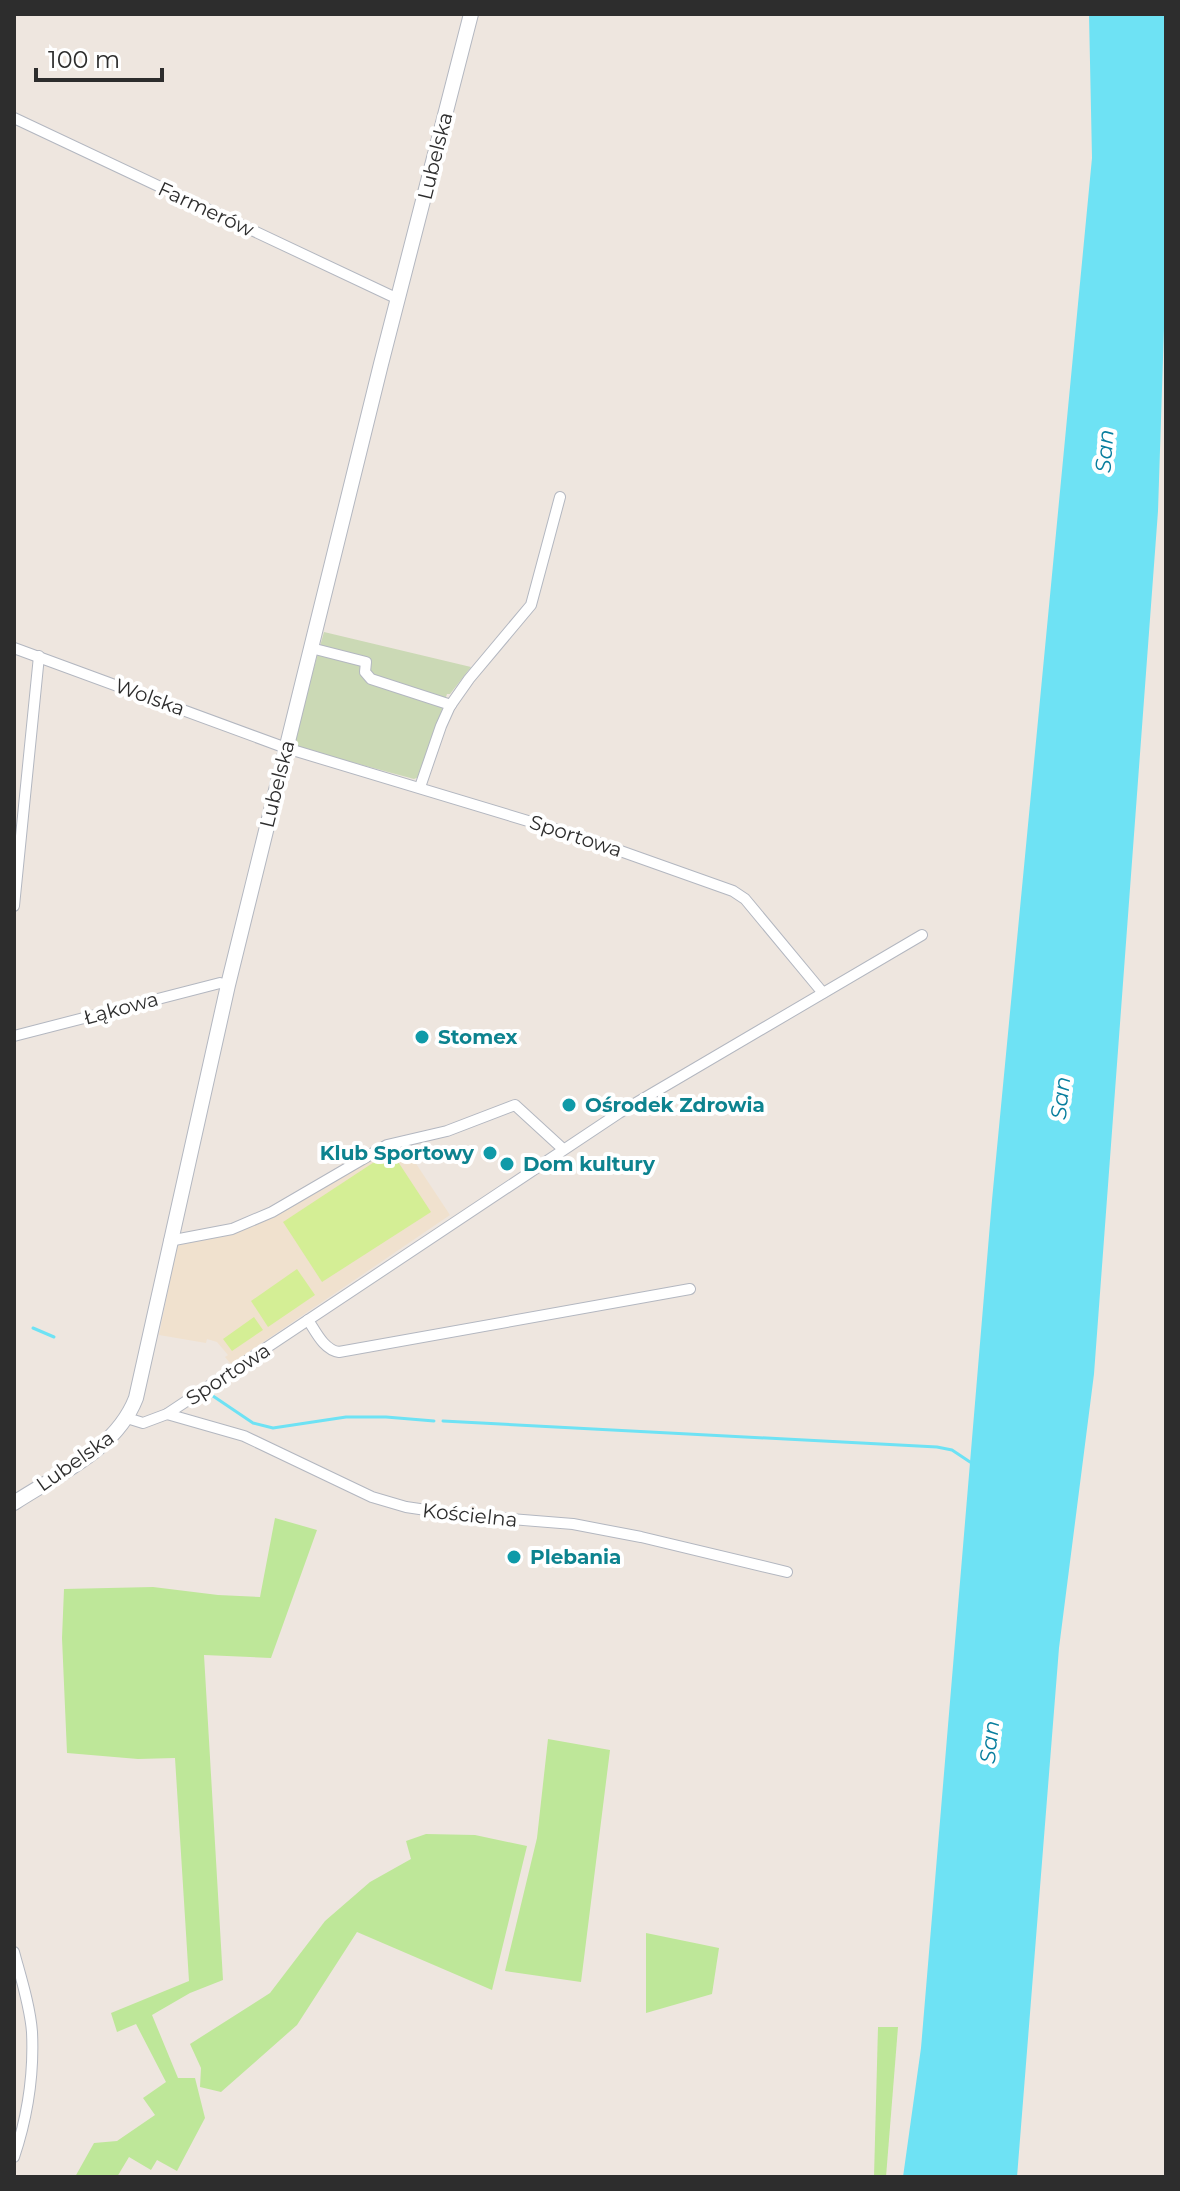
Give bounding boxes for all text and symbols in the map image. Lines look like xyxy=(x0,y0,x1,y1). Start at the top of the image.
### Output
scale bar xyxy=(36,32,162,82)
text: 100 m xyxy=(48,45,120,74)
street label: Lubelska xyxy=(413,110,457,202)
street label: Farmerów xyxy=(154,176,258,242)
water label: San xyxy=(1090,428,1119,474)
street label: Wolska xyxy=(112,673,188,721)
street label: Lubelska xyxy=(255,738,299,830)
street label: Sportowa xyxy=(527,810,625,862)
street label: Łąkowa xyxy=(81,987,161,1029)
place label: Stomex xyxy=(438,1025,518,1049)
marker: Stomex xyxy=(413,1028,431,1046)
water label: San xyxy=(1045,1075,1076,1121)
place label: Ośrodek Zdrowia xyxy=(585,1093,765,1117)
marker: Ośrodek Zdrowia xyxy=(560,1096,578,1114)
place label: Klub Sportowy xyxy=(320,1141,475,1165)
marker: Klub Sportowy xyxy=(481,1144,499,1162)
place label: Dom kultury xyxy=(523,1152,656,1176)
marker: Dom kultury xyxy=(498,1155,516,1173)
street label: Sportowa xyxy=(181,1338,275,1410)
street label: Lubelska xyxy=(31,1426,119,1496)
street label: Kościelna xyxy=(421,1498,519,1532)
place label: Plebania xyxy=(530,1545,621,1569)
marker: Plebania xyxy=(505,1548,523,1566)
water label: San xyxy=(974,1719,1005,1765)

